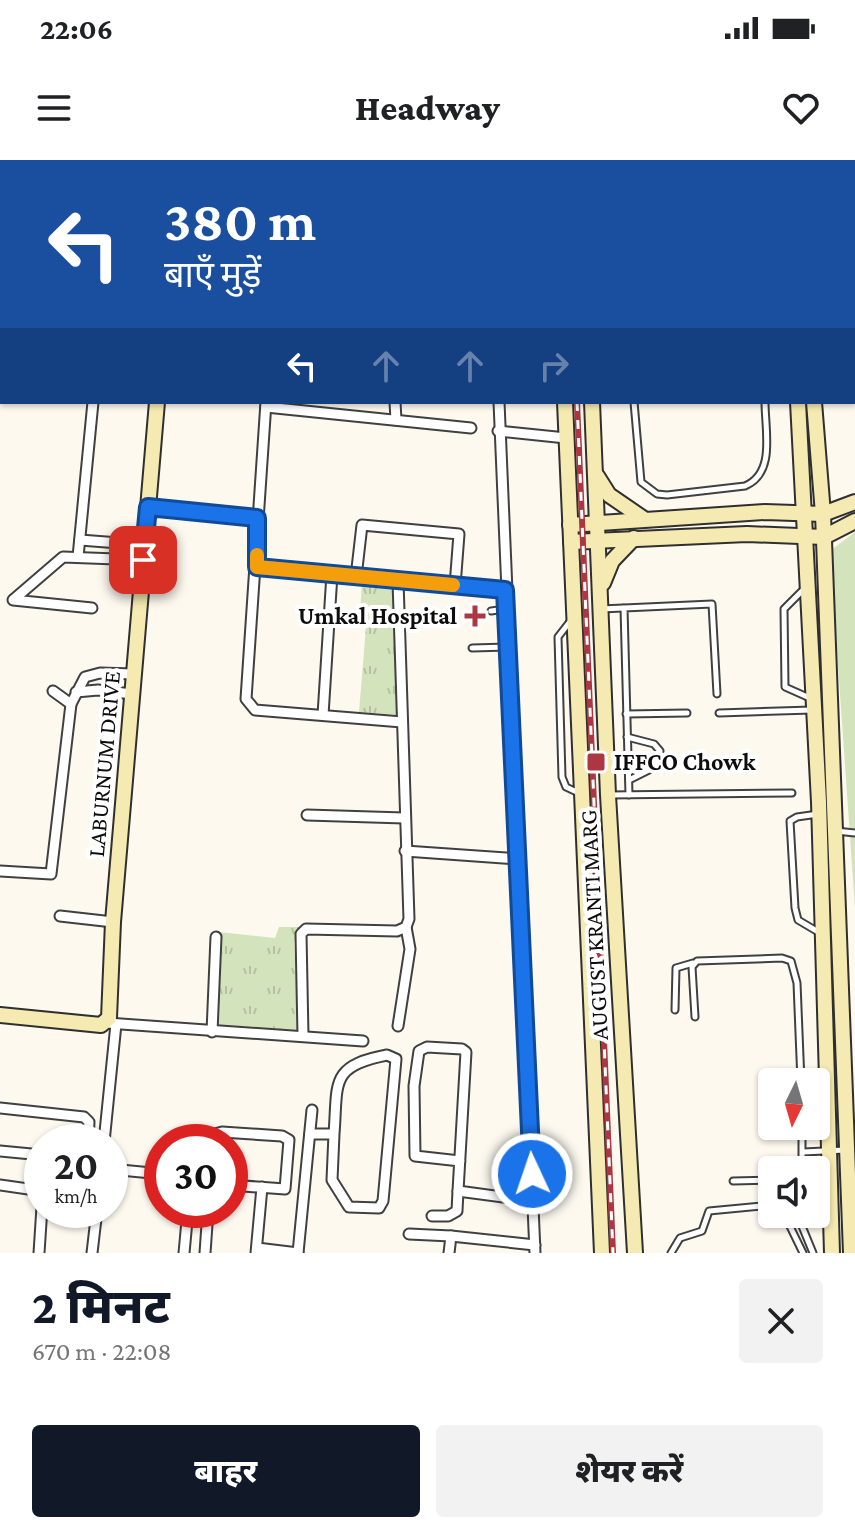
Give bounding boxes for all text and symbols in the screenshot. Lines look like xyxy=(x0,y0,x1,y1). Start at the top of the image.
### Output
text: 22:06 xyxy=(40,12,113,45)
icon: menu xyxy=(32,86,76,130)
icon: heart xyxy=(779,86,823,130)
text: Headway xyxy=(355,88,500,128)
text: 380 m xyxy=(164,190,316,252)
icon: left xyxy=(32,192,136,296)
text: बाएँ मुड़ें xyxy=(164,255,261,295)
icon: left xyxy=(280,344,324,388)
icon: ahead xyxy=(364,344,408,388)
icon: ahead xyxy=(448,344,492,388)
icon: right xyxy=(532,344,576,388)
pin xyxy=(109,526,177,594)
icon: arrive xyxy=(121,538,165,582)
place label: Umkal Hospital xyxy=(298,602,457,629)
marker: Umkal Hospital xyxy=(464,605,486,627)
street label: LABURNUM DRIVE xyxy=(82,670,125,858)
place label: IFFCO Chowk xyxy=(614,748,756,775)
marker: IFFCO Chowk xyxy=(585,751,607,773)
street label: AUGUST KRANTI MARG xyxy=(574,809,613,1041)
north arrow xyxy=(758,1068,830,1140)
map controls xyxy=(758,1068,830,1228)
speed limit sign: 30 xyxy=(144,1124,248,1228)
position arrow xyxy=(490,1132,574,1216)
text: 20 xyxy=(54,1143,98,1188)
button: sound xyxy=(758,1156,830,1228)
text: km/h xyxy=(54,1185,98,1207)
button: close xyxy=(739,1279,823,1363)
text: 2 मिनट xyxy=(32,1280,170,1333)
text: 670 m · 22:08 xyxy=(32,1337,172,1366)
button: बाहर xyxy=(32,1425,420,1517)
button: शेयर करें xyxy=(436,1425,823,1517)

